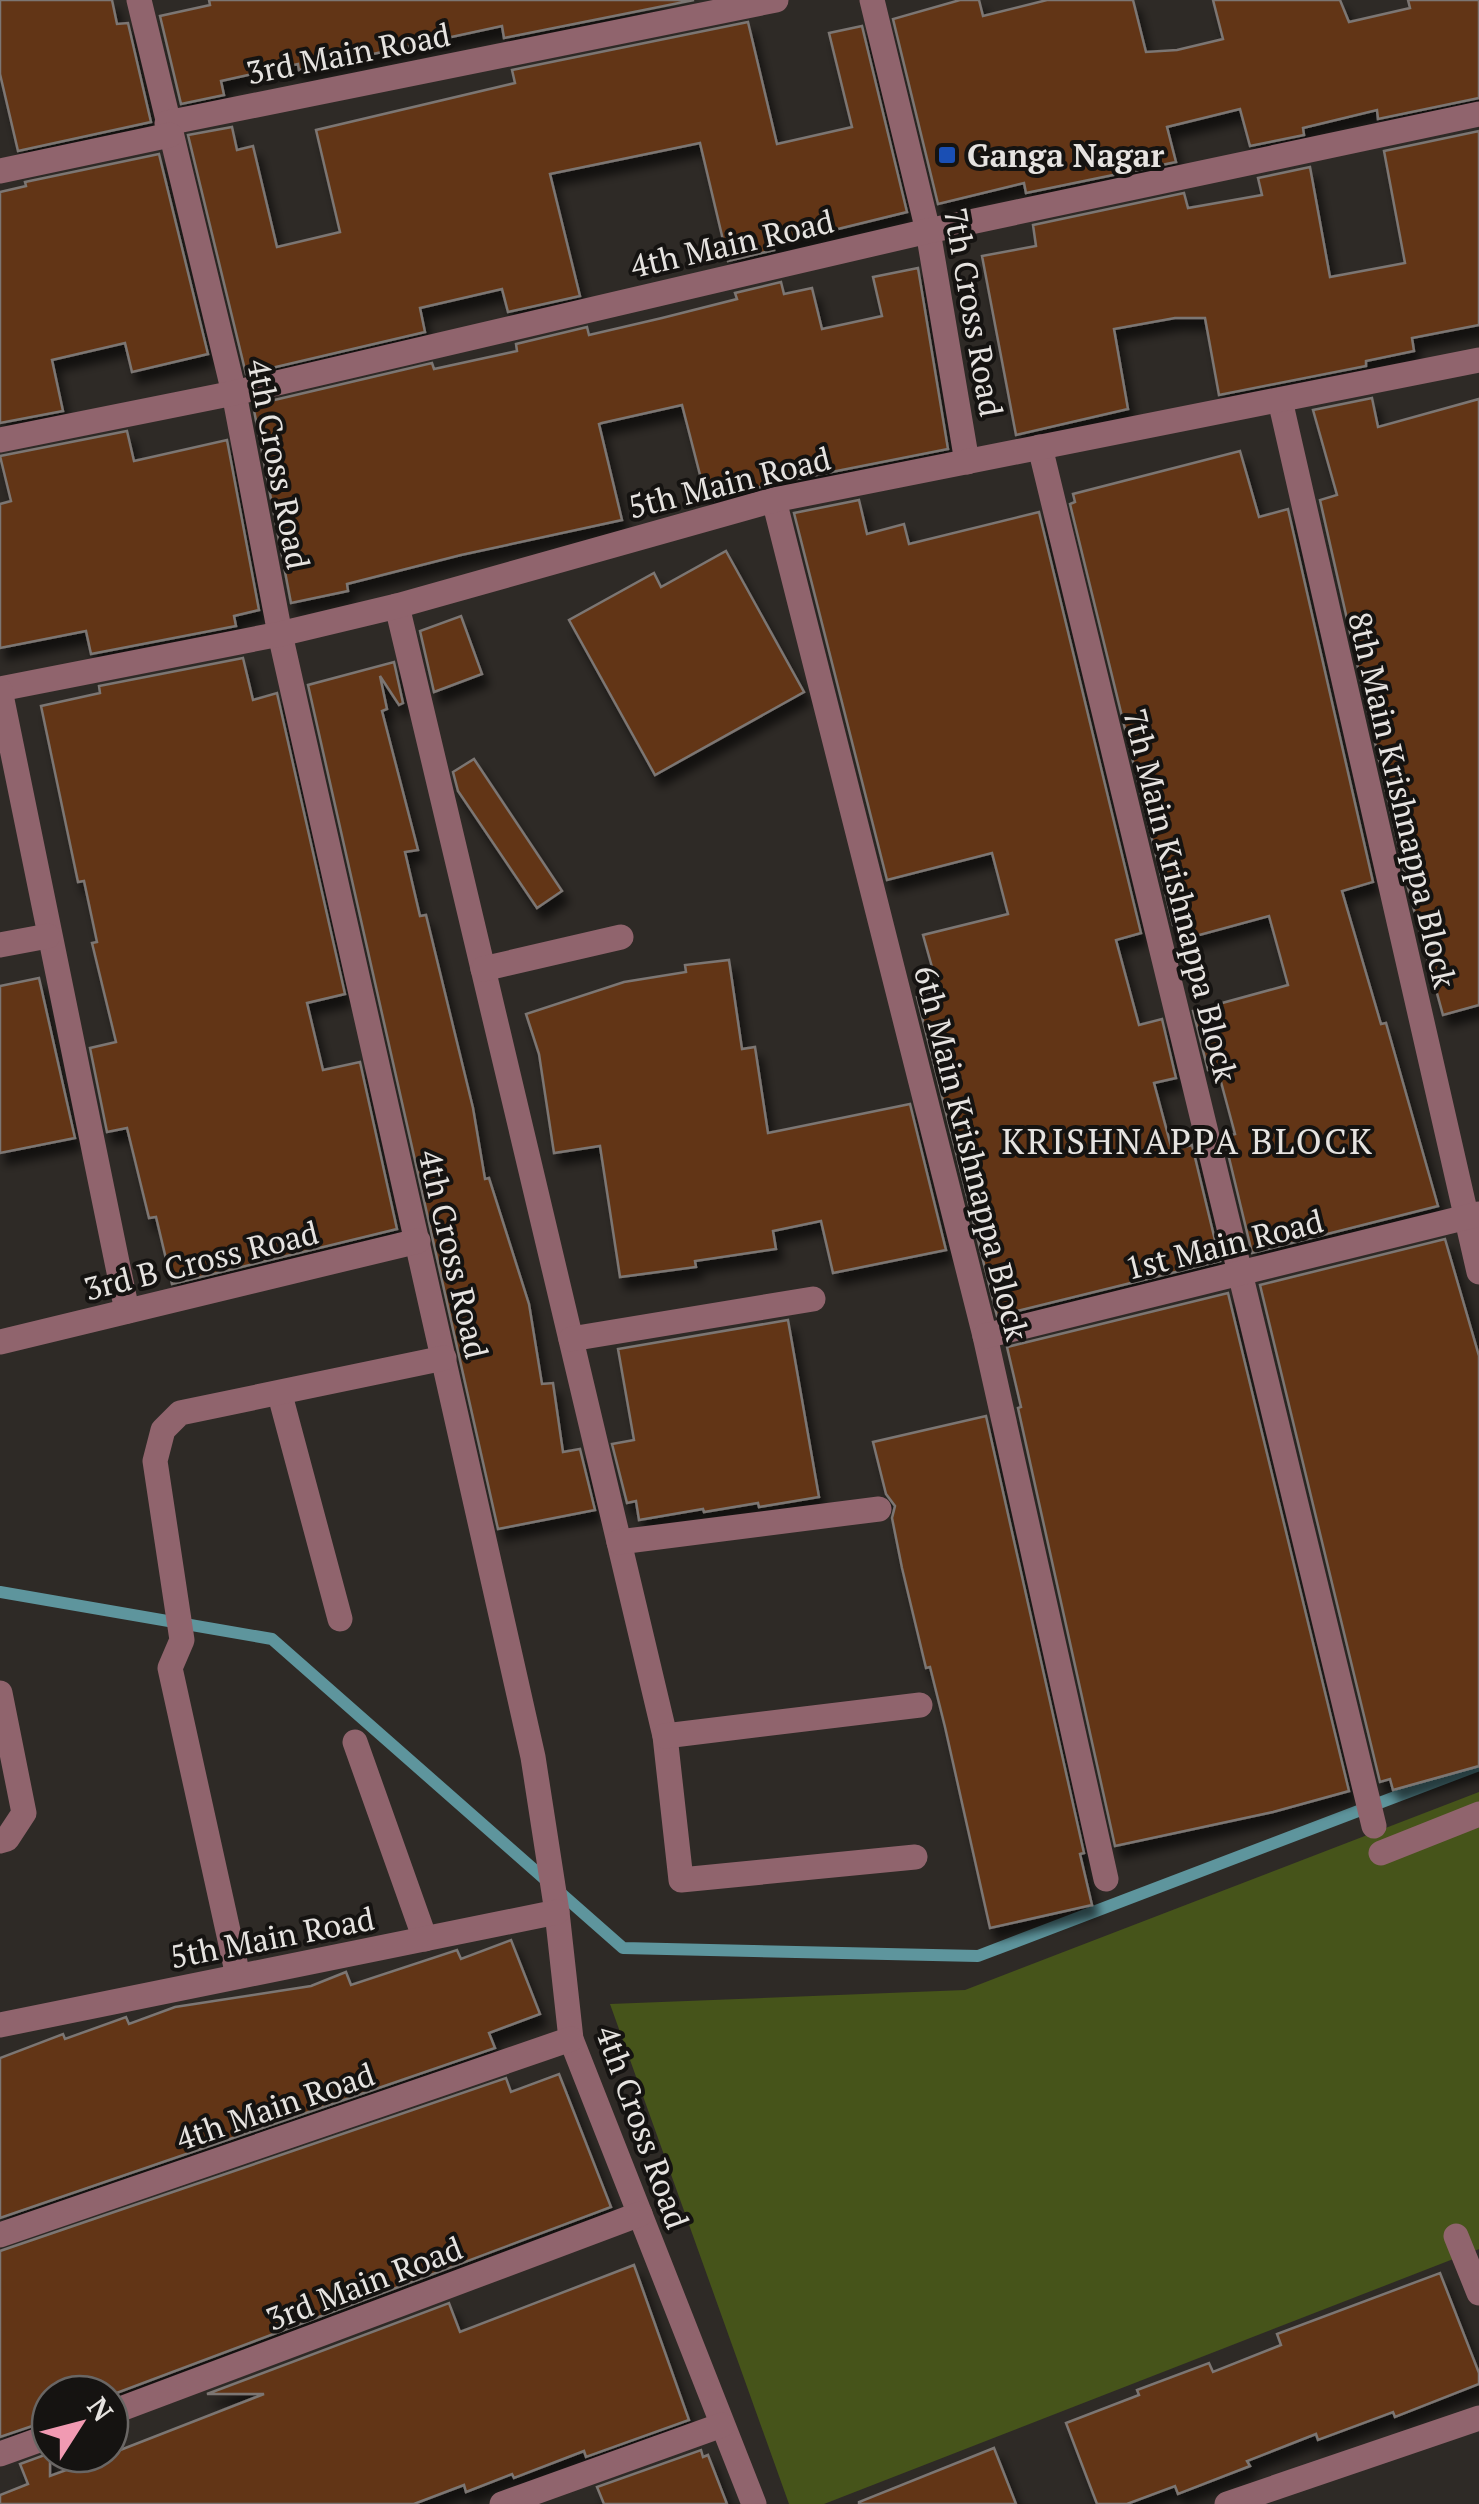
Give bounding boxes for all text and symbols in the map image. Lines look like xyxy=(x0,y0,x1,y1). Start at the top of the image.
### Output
street label: 3rd Main Road xyxy=(243,13,454,93)
place label: Ganga Nagar xyxy=(967,134,1165,176)
marker: Ganga Nagar xyxy=(936,144,958,166)
street label: 4th Main Road xyxy=(626,199,838,287)
street label: 7th Cross Road xyxy=(935,204,1013,420)
street label: 4th Cross Road xyxy=(238,355,320,573)
street label: 5th Main Road xyxy=(623,437,835,527)
street label: 8th Main Krishnappa Block xyxy=(1339,608,1467,993)
street label: 7th Main Krishnappa Block xyxy=(1114,704,1248,1087)
street label: 6th Main Krishnappa Block xyxy=(905,961,1039,1345)
district label: KRISHNAPPA BLOCK xyxy=(1002,1118,1374,1164)
street label: 4th Cross Road xyxy=(410,1146,498,1363)
street label: 1st Main Road xyxy=(1121,1199,1327,1289)
street label: 3rd B Cross Road xyxy=(80,1211,323,1309)
street label: 5th Main Road xyxy=(166,1897,378,1977)
street label: 4th Cross Road xyxy=(587,2020,699,2234)
street label: 4th Main Road xyxy=(170,2052,380,2160)
street label: 3rd Main Road xyxy=(260,2226,468,2340)
north arrow xyxy=(30,2374,130,2474)
text: N xyxy=(79,2390,122,2428)

